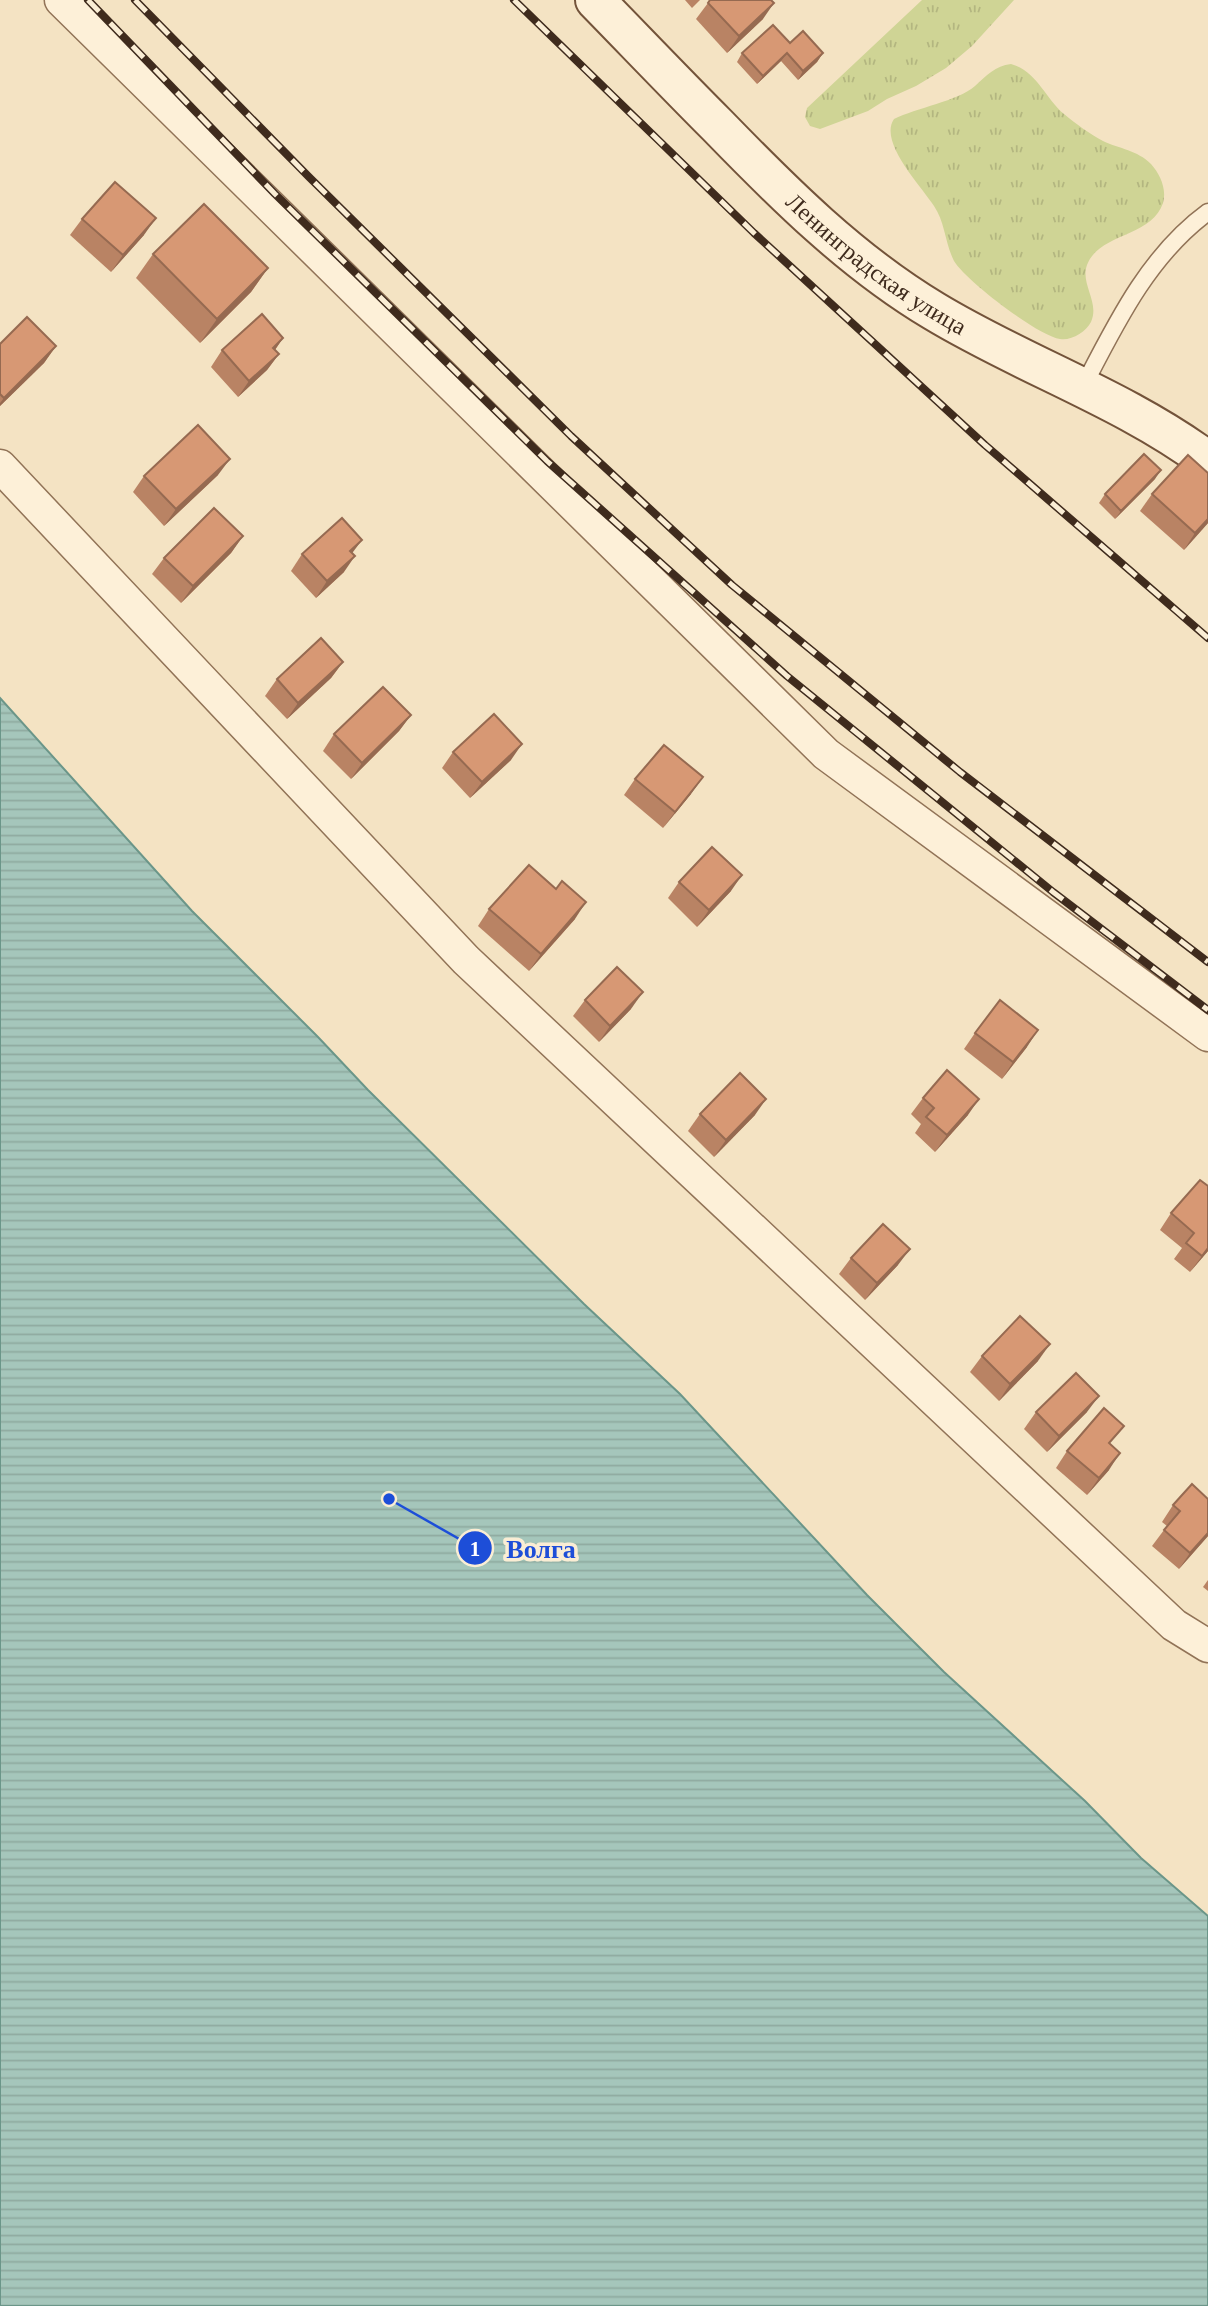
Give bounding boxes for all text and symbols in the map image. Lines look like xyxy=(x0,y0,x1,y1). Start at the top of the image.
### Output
street label: Ленинградская улица xyxy=(781,188,971,340)
callout: Волга xyxy=(457,1525,590,1572)
text: Волга xyxy=(506,1535,576,1564)
text: 1 xyxy=(470,1537,480,1561)

